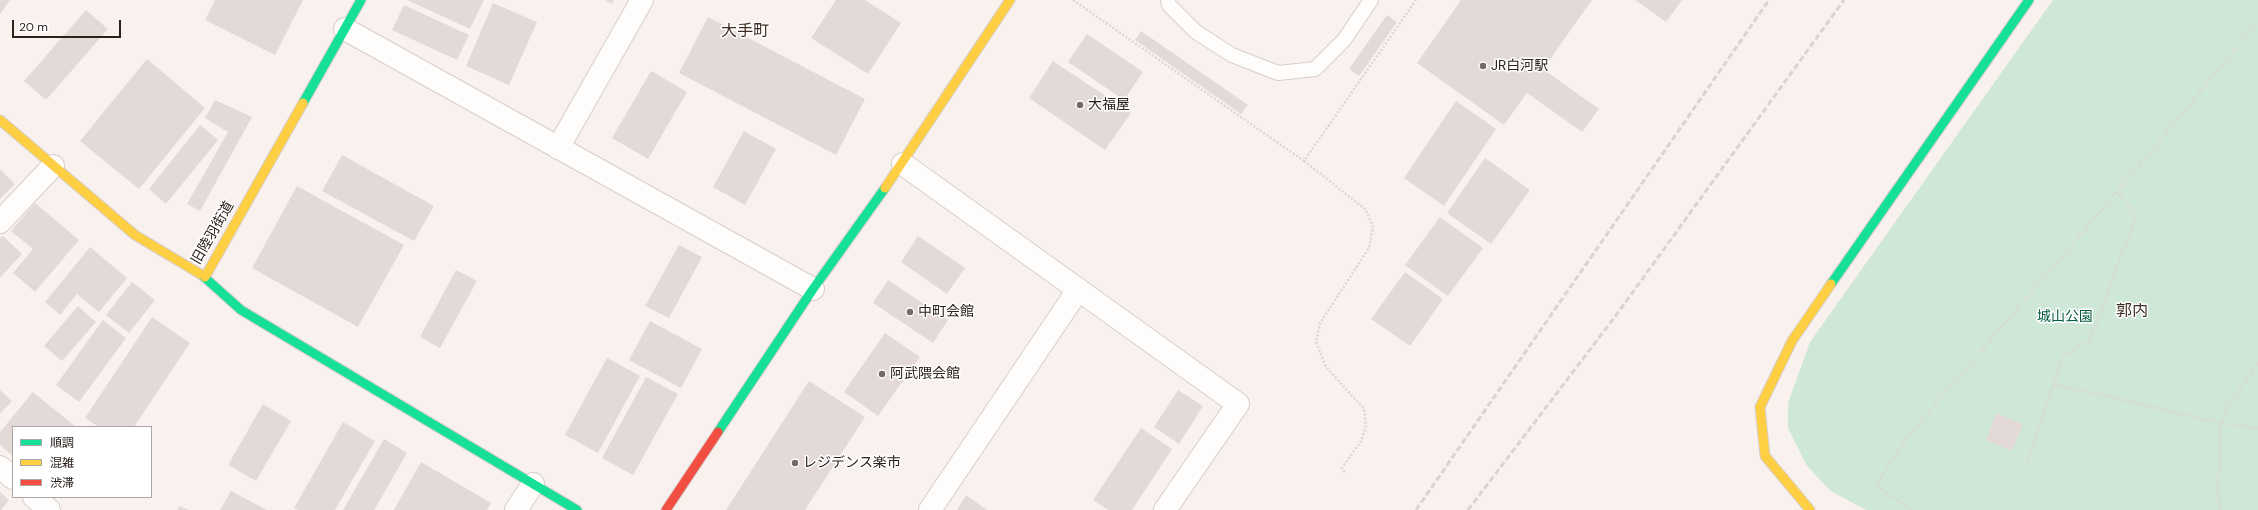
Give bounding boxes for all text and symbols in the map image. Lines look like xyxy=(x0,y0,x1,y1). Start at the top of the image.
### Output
scale bar xyxy=(14,12,123,38)
text: 20 m xyxy=(19,19,48,35)
district label: 大手町 xyxy=(721,22,769,42)
place label: JR白河駅 xyxy=(1491,58,1548,74)
marker: JR白河駅 xyxy=(1478,61,1488,71)
place label: 大福屋 xyxy=(1088,97,1130,113)
marker: 大福屋 xyxy=(1075,100,1085,110)
street label: 旧陸羽街道 xyxy=(188,198,238,268)
district label: 郭内 xyxy=(2116,302,2148,322)
place label: 中町会館 xyxy=(918,304,974,320)
marker: 中町会館 xyxy=(905,307,915,317)
park label: 城山公園 xyxy=(2037,309,2093,325)
place label: 阿武隈会館 xyxy=(890,366,960,382)
marker: 阿武隈会館 xyxy=(877,369,887,379)
legend xyxy=(12,426,152,498)
text: 順調 xyxy=(50,435,74,451)
text: 混雑 xyxy=(50,455,74,471)
place label: レジデンス楽市 xyxy=(803,455,901,471)
marker: レジデンス楽市 xyxy=(790,458,800,468)
text: 渋滞 xyxy=(50,475,74,491)

